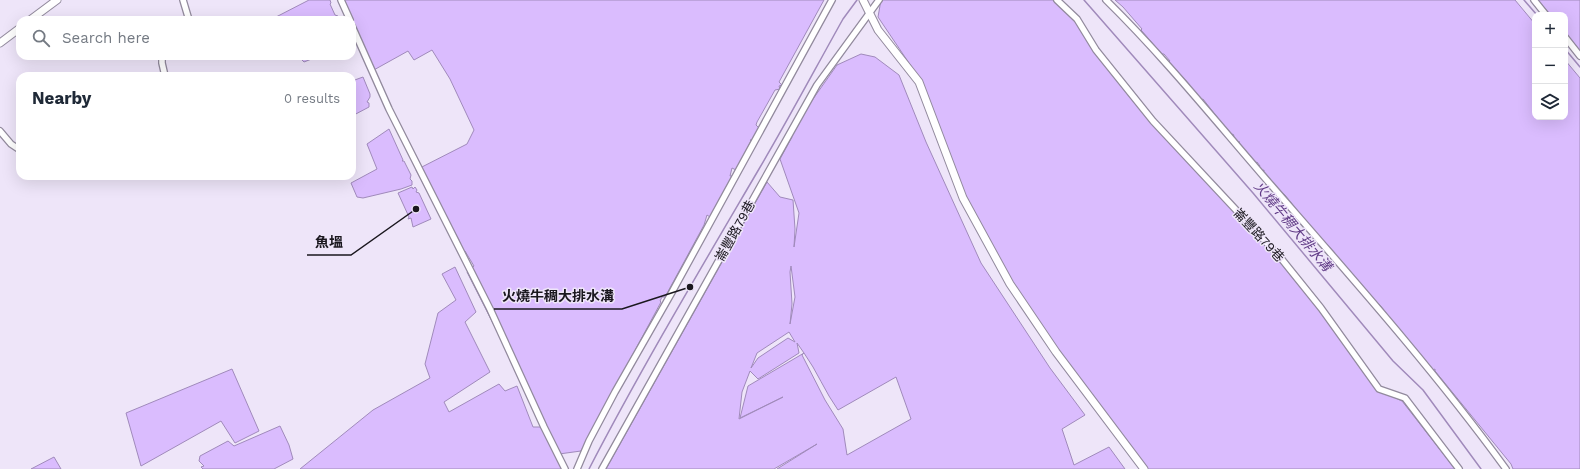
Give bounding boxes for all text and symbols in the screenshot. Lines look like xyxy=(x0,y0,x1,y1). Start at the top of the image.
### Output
map controls xyxy=(1532,12,1568,120)
button: + xyxy=(1532,12,1568,48)
search box xyxy=(16,16,356,60)
icon: search xyxy=(30,27,52,49)
text: Search here xyxy=(62,29,150,47)
button: − xyxy=(1532,48,1568,84)
button: layers xyxy=(1532,84,1568,120)
text: Nearby xyxy=(32,88,91,108)
text: 0 results xyxy=(284,91,340,106)
water label: 火燒牛稠大排水溝 xyxy=(1251,178,1336,276)
street label: 崙豐路79巷 xyxy=(712,198,758,264)
street label: 崙豐路79巷 xyxy=(1231,205,1287,265)
callout: 魚塭 xyxy=(307,229,351,255)
text: 魚塭 xyxy=(315,234,343,250)
callout: 火燒牛稠大排水溝 xyxy=(494,283,622,309)
text: 火燒牛稠大排水溝 xyxy=(502,288,614,304)

